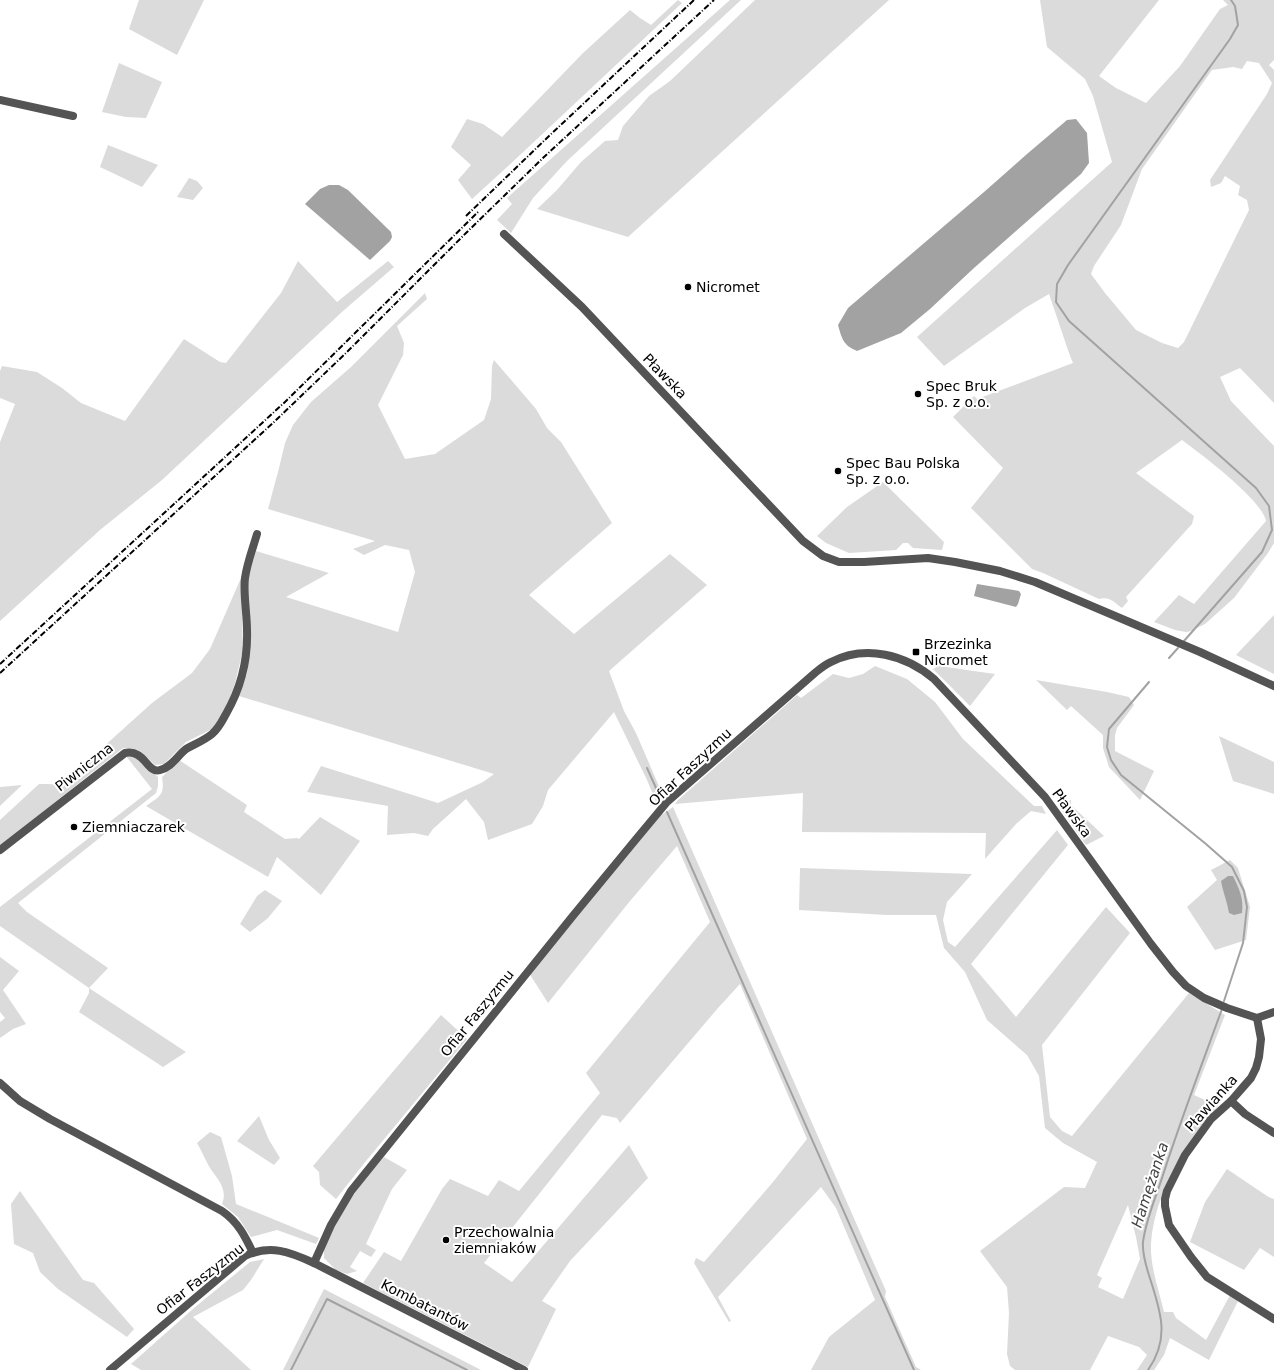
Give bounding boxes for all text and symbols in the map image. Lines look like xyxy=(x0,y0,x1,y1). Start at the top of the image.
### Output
place label: Nicromet xyxy=(696,279,760,295)
marker: Nicromet xyxy=(683,282,693,292)
street label: Pławska xyxy=(640,350,690,402)
place label: Spec Bruk Sp. z o.o. xyxy=(926,378,998,410)
marker: Spec Bruk Sp. z o.o. xyxy=(913,389,923,399)
place label: Spec Bau Polska Sp. z o.o. xyxy=(846,455,960,487)
marker: Spec Bau Polska Sp. z o.o. xyxy=(833,466,843,476)
place label: Brzezinka Nicromet xyxy=(924,636,992,668)
marker: Brzezinka Nicromet xyxy=(911,647,921,657)
street label: Ofiar Faszyzmu xyxy=(646,725,734,809)
street label: Piwniczna xyxy=(52,740,116,794)
street label: Pławska xyxy=(1049,786,1095,840)
place label: Ziemniaczarek xyxy=(82,819,186,835)
marker: Ziemniaczarek xyxy=(69,822,79,832)
street label: Ofiar Faszyzmu xyxy=(437,966,517,1060)
street label: Pławianka xyxy=(1182,1072,1240,1134)
water label: Hamężanka xyxy=(1128,1140,1172,1230)
place label: Przechowalnia ziemniaków xyxy=(454,1224,554,1256)
marker: Przechowalnia ziemniaków xyxy=(441,1235,451,1245)
street label: Ofiar Faszyzmu xyxy=(153,1240,247,1318)
street label: Kombatantów xyxy=(378,1276,472,1334)

